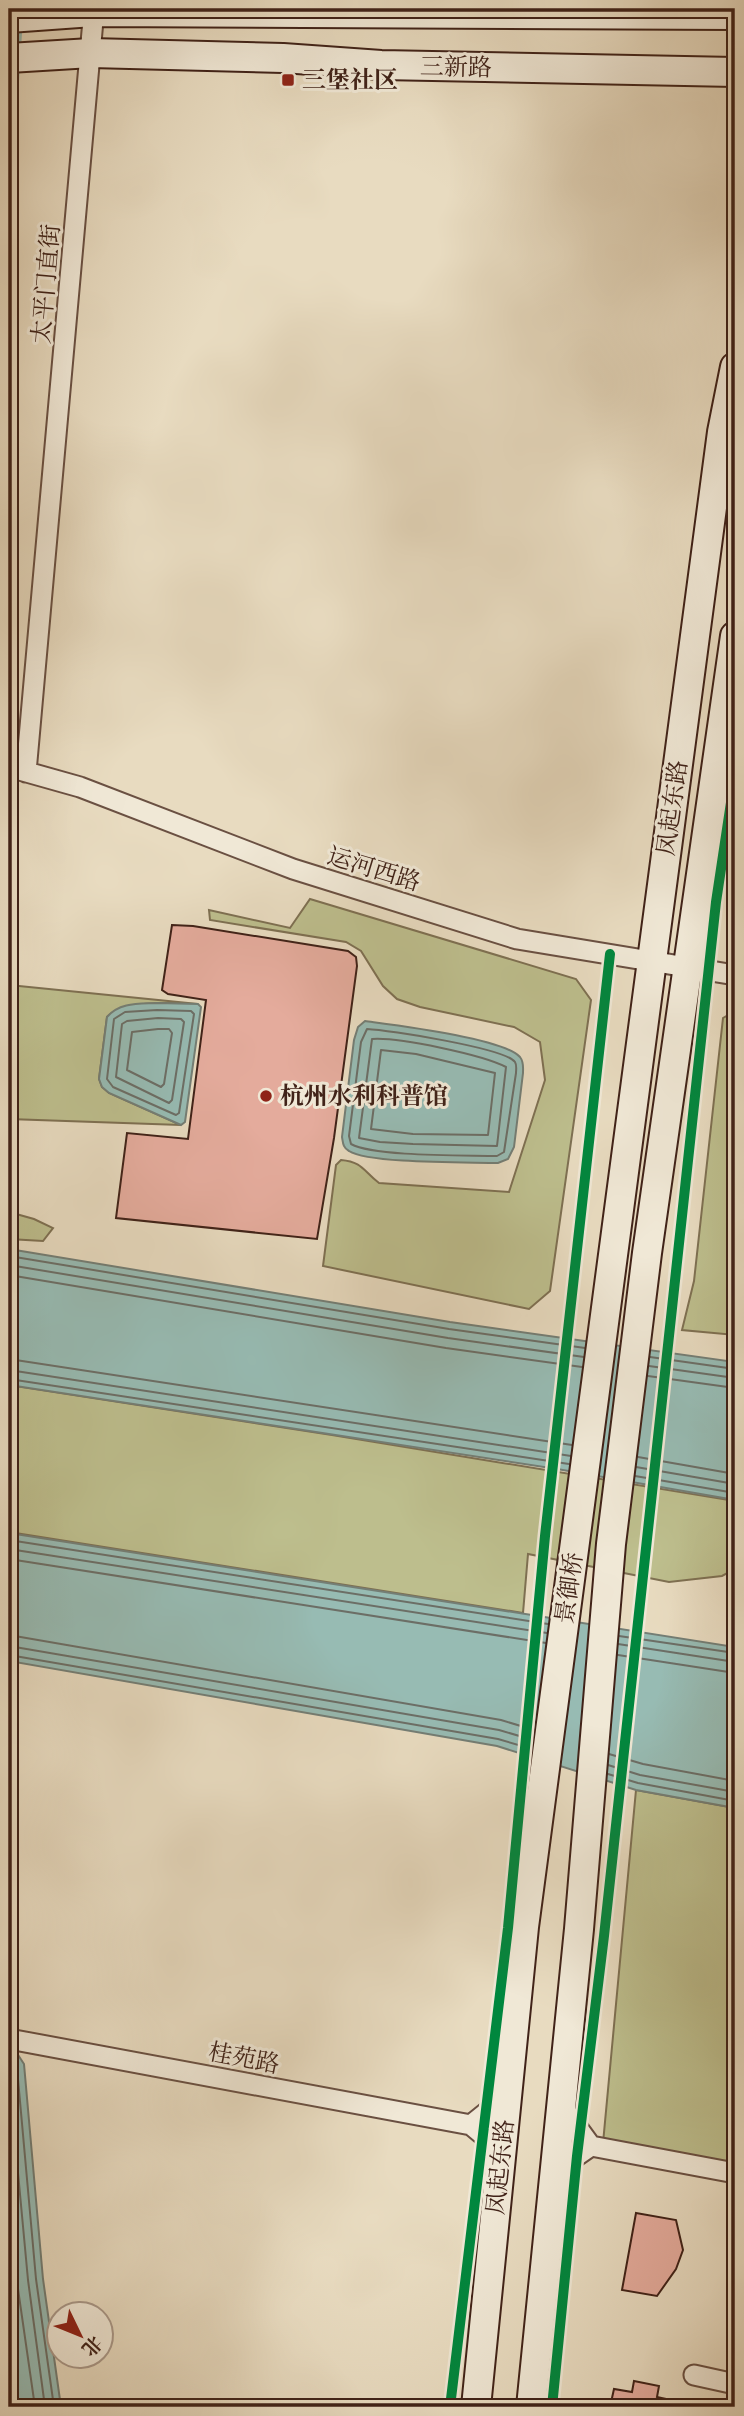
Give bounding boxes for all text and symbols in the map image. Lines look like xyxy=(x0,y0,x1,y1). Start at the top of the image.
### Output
street label: 三新路 xyxy=(420,52,492,84)
place label: 三堡社区 xyxy=(302,66,398,96)
marker: 三堡社区 xyxy=(280,72,296,88)
street label: 太平门直街 xyxy=(27,223,67,345)
street label: 凤起东路 xyxy=(651,759,695,858)
street label: 运河西路 xyxy=(323,842,424,898)
place label: 杭州水利科普馆 xyxy=(280,1082,448,1112)
marker: 杭州水利科普馆 xyxy=(258,1088,274,1104)
street label: 景御桥 xyxy=(550,1550,590,1626)
street label: 桂苑路 xyxy=(206,2037,282,2081)
street label: 凤起东路 xyxy=(481,2118,521,2216)
north arrow xyxy=(46,2300,116,2370)
text: 北 xyxy=(76,2331,106,2360)

